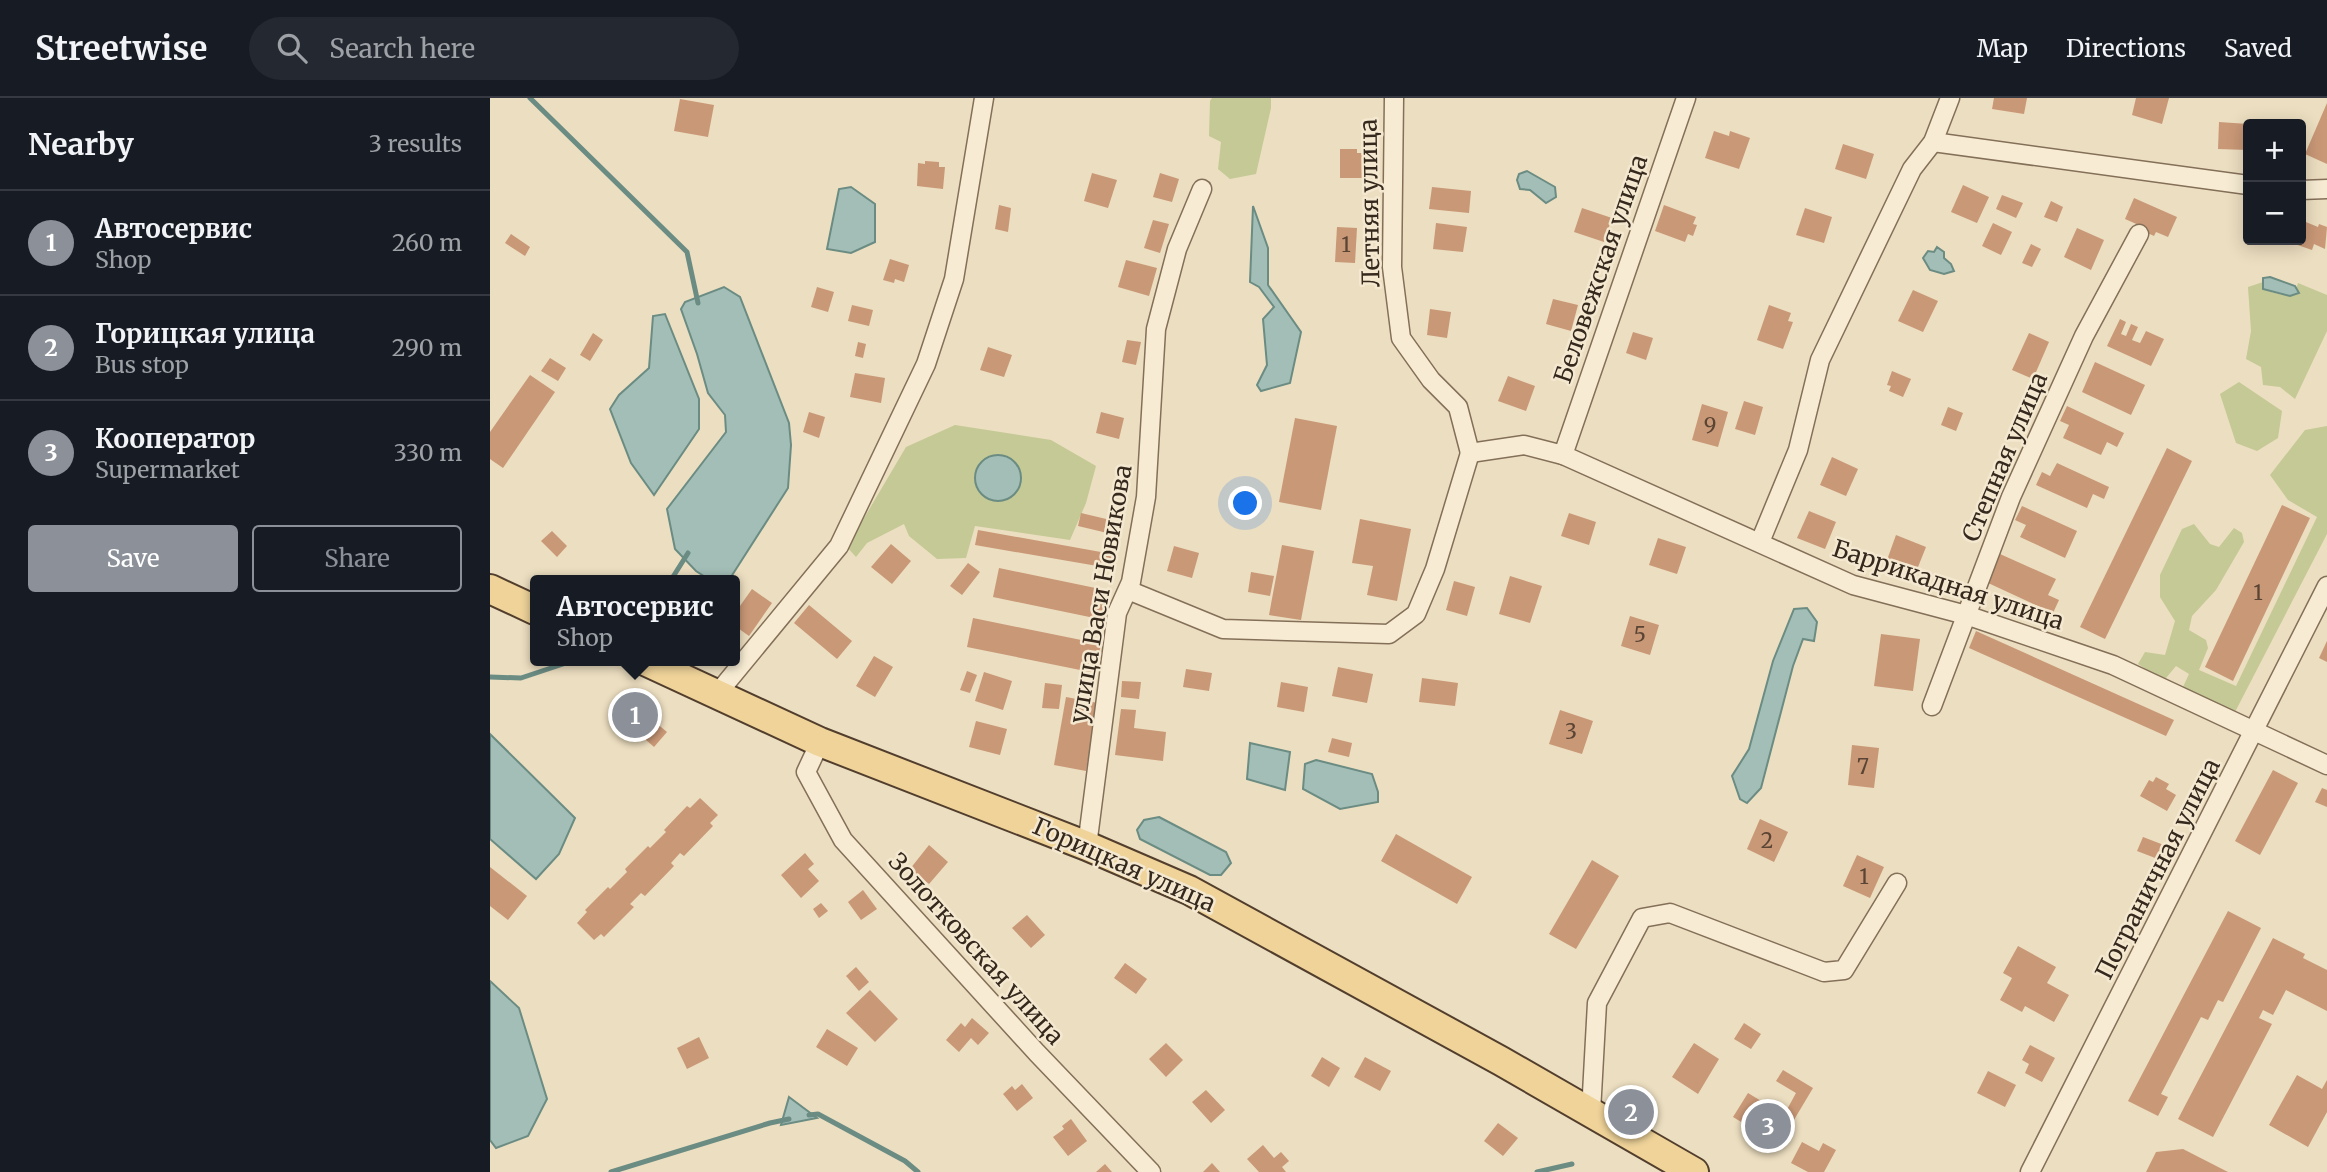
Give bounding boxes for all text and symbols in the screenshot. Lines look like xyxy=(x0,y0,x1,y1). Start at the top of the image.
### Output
search box xyxy=(249,17,739,80)
text: Streetwise xyxy=(35,28,207,69)
icon: search xyxy=(273,29,311,67)
text: Search here xyxy=(329,32,475,65)
text: Map xyxy=(1977,33,2028,64)
text: Directions xyxy=(2066,33,2186,64)
text: Saved xyxy=(2224,33,2292,64)
street label: Летняя улица xyxy=(1353,118,1386,287)
map controls xyxy=(2243,119,2306,245)
button: + xyxy=(2243,119,2306,182)
text: Nearby xyxy=(28,125,134,163)
text: 3 results xyxy=(369,129,462,158)
street label: Беловежская улица xyxy=(1547,150,1654,387)
button: − xyxy=(2243,182,2306,245)
text: Автосервис xyxy=(95,212,252,245)
text: 1 xyxy=(46,228,56,257)
text: 260 m xyxy=(392,228,462,257)
house number: 1 xyxy=(1341,231,1351,258)
text: Shop xyxy=(95,245,151,274)
text: Горицкая улица xyxy=(95,317,315,350)
text: 2 xyxy=(44,333,58,362)
text: 290 m xyxy=(392,333,462,362)
text: Bus stop xyxy=(95,350,189,379)
street label: Степная улица xyxy=(1955,367,2054,546)
house number: 9 xyxy=(1704,412,1716,439)
text: Кооператор xyxy=(95,422,255,455)
text: 3 xyxy=(44,438,58,467)
text: 330 m xyxy=(394,438,462,467)
text: Supermarket xyxy=(95,455,240,484)
street label: улица Васи Новикова xyxy=(1062,462,1139,726)
your location xyxy=(1228,486,1262,520)
button: Save xyxy=(28,525,238,592)
button: Share xyxy=(252,525,462,592)
street label: Баррикадная улица xyxy=(1829,532,2068,637)
popup xyxy=(530,575,740,666)
house number: 1 xyxy=(2253,579,2263,606)
text: Автосервис xyxy=(557,590,713,623)
house number: 5 xyxy=(1634,621,1646,648)
text: Shop xyxy=(557,623,613,652)
pin: 1 xyxy=(612,689,658,741)
house number: 3 xyxy=(1565,718,1577,745)
house number: 7 xyxy=(1857,753,1869,780)
street label: Пограничная улица xyxy=(2088,753,2227,984)
street label: Горицкая улица xyxy=(1028,810,1221,919)
house number: 2 xyxy=(1761,827,1773,854)
street label: Золотковская улица xyxy=(882,846,1071,1051)
house number: 1 xyxy=(1859,863,1869,890)
pin: 2 xyxy=(1608,1086,1654,1138)
pin: 3 xyxy=(1745,1100,1791,1152)

